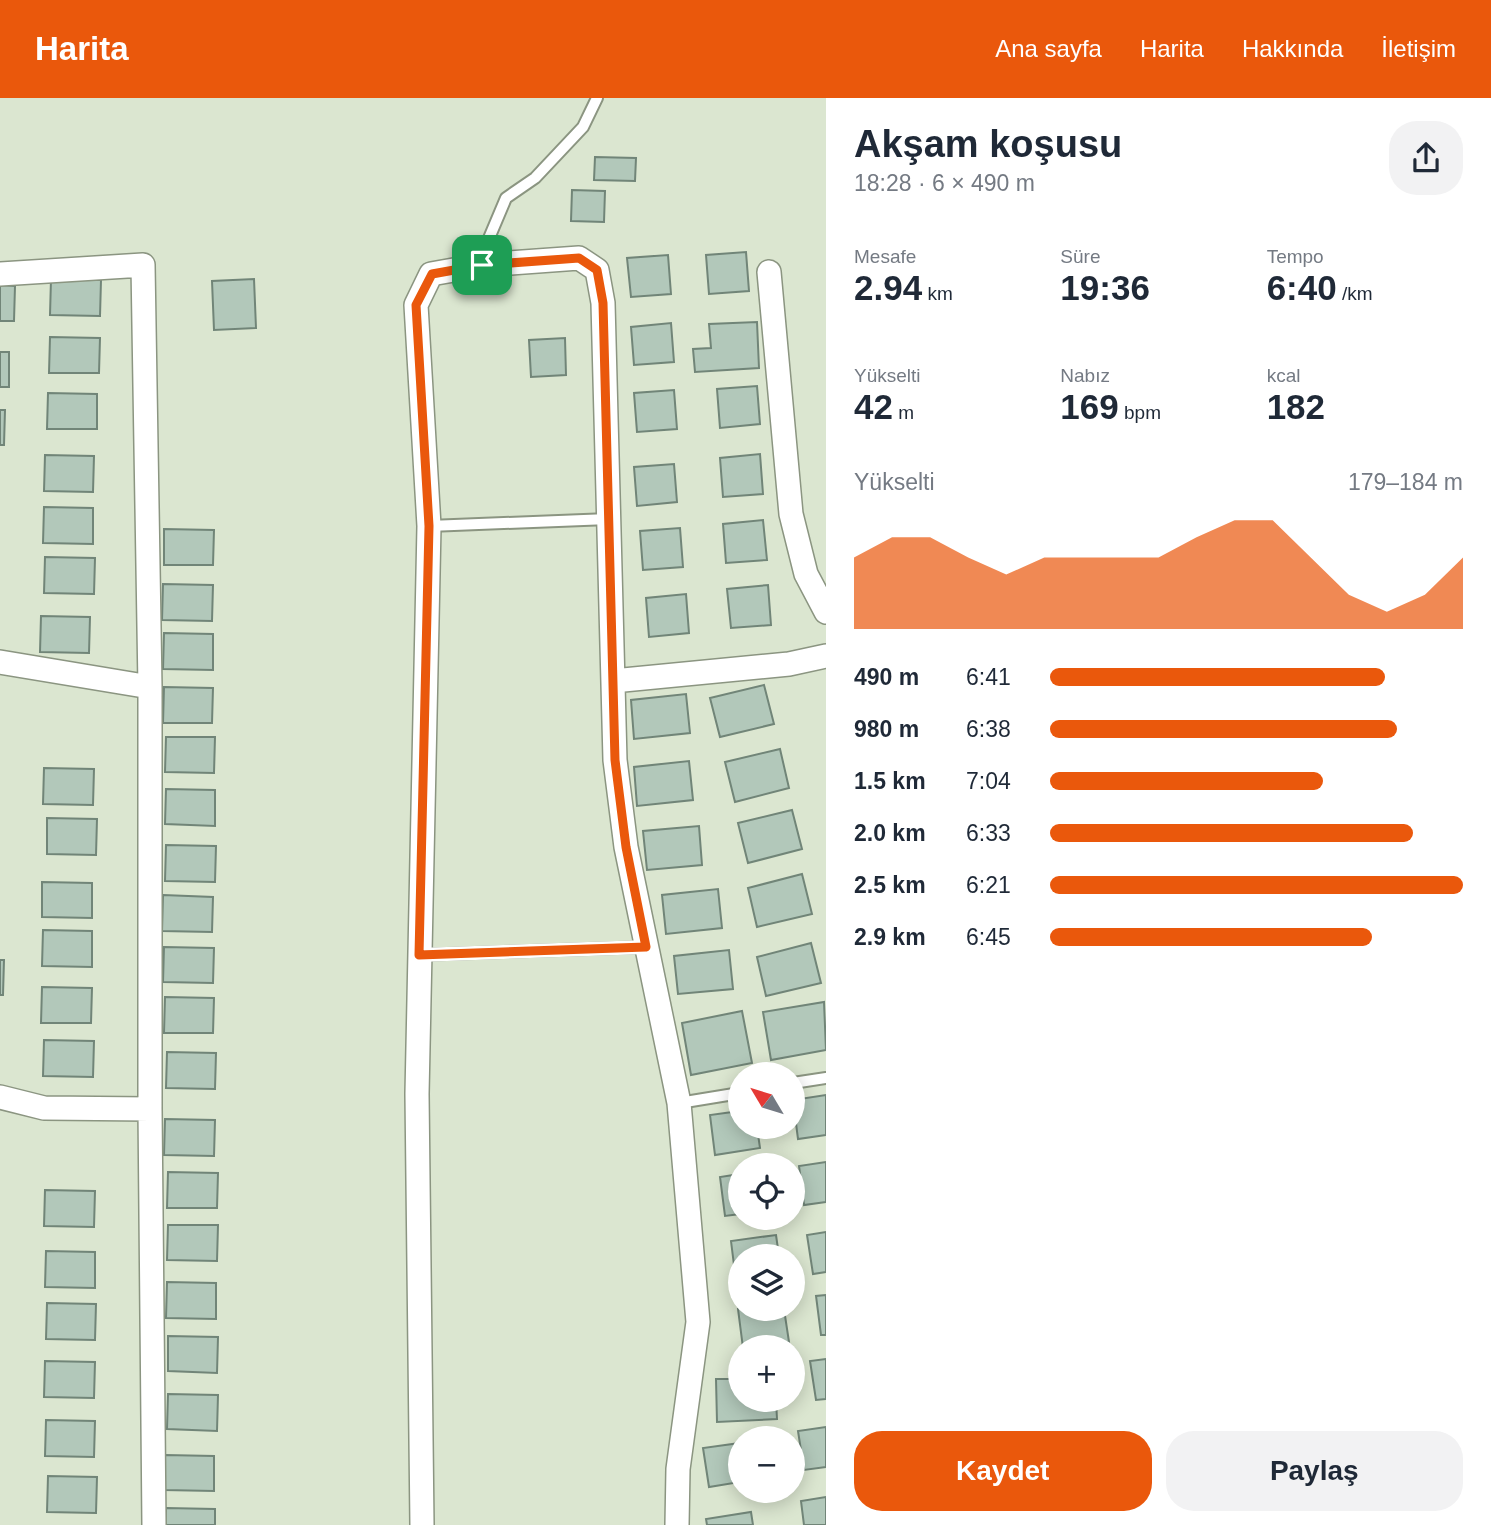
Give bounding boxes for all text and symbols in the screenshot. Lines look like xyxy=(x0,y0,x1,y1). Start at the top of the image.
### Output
text: Harita xyxy=(35,30,129,67)
text: Ana sayfa xyxy=(995,35,1102,62)
text: Harita xyxy=(1140,35,1204,62)
text: Hakkında xyxy=(1242,35,1343,62)
text: İletişim xyxy=(1381,35,1456,62)
button: share xyxy=(1389,121,1463,195)
text: Akşam koşusu xyxy=(854,123,1122,165)
text: 18:28 · 6 × 490 m xyxy=(854,170,1035,196)
pin xyxy=(452,235,512,295)
icon: arrive xyxy=(463,246,501,284)
text: Mesafe xyxy=(854,246,916,267)
text: Süre xyxy=(1060,246,1100,267)
text: Tempo xyxy=(1267,246,1324,267)
text: 2.94 xyxy=(854,268,922,307)
text: 19:36 xyxy=(1060,268,1150,307)
text: 6:40 xyxy=(1267,268,1337,307)
text: km xyxy=(922,283,953,304)
text: /km xyxy=(1337,283,1373,304)
text: Yükselti xyxy=(854,365,921,386)
text: Nabız xyxy=(1060,365,1110,386)
text: kcal xyxy=(1267,365,1300,386)
text: 42 xyxy=(854,387,893,426)
text: 169 xyxy=(1060,387,1119,426)
text: 182 xyxy=(1267,387,1325,426)
text: m xyxy=(893,402,914,423)
text: bpm xyxy=(1119,402,1161,423)
text: Yükselti xyxy=(854,469,935,495)
text: 179–184 m xyxy=(1348,469,1463,495)
text: 490 m xyxy=(854,664,919,690)
text: 6:41 xyxy=(966,664,1011,690)
text: 980 m xyxy=(854,716,919,742)
text: 6:38 xyxy=(966,716,1011,742)
text: 1.5 km xyxy=(854,768,926,794)
text: 7:04 xyxy=(966,768,1011,794)
text: 2.0 km xyxy=(854,820,926,846)
text: 6:33 xyxy=(966,820,1011,846)
text: 2.5 km xyxy=(854,872,926,898)
text: 6:21 xyxy=(966,872,1011,898)
text: 2.9 km xyxy=(854,924,926,950)
text: 6:45 xyxy=(966,924,1011,950)
north arrow xyxy=(728,1062,805,1139)
map controls xyxy=(728,1062,805,1503)
button: locate xyxy=(728,1153,805,1230)
button: layers xyxy=(728,1244,805,1321)
button: + xyxy=(728,1335,805,1412)
button: − xyxy=(728,1426,805,1503)
button: Kaydet xyxy=(854,1431,1152,1511)
button: Paylaş xyxy=(1166,1431,1463,1511)

